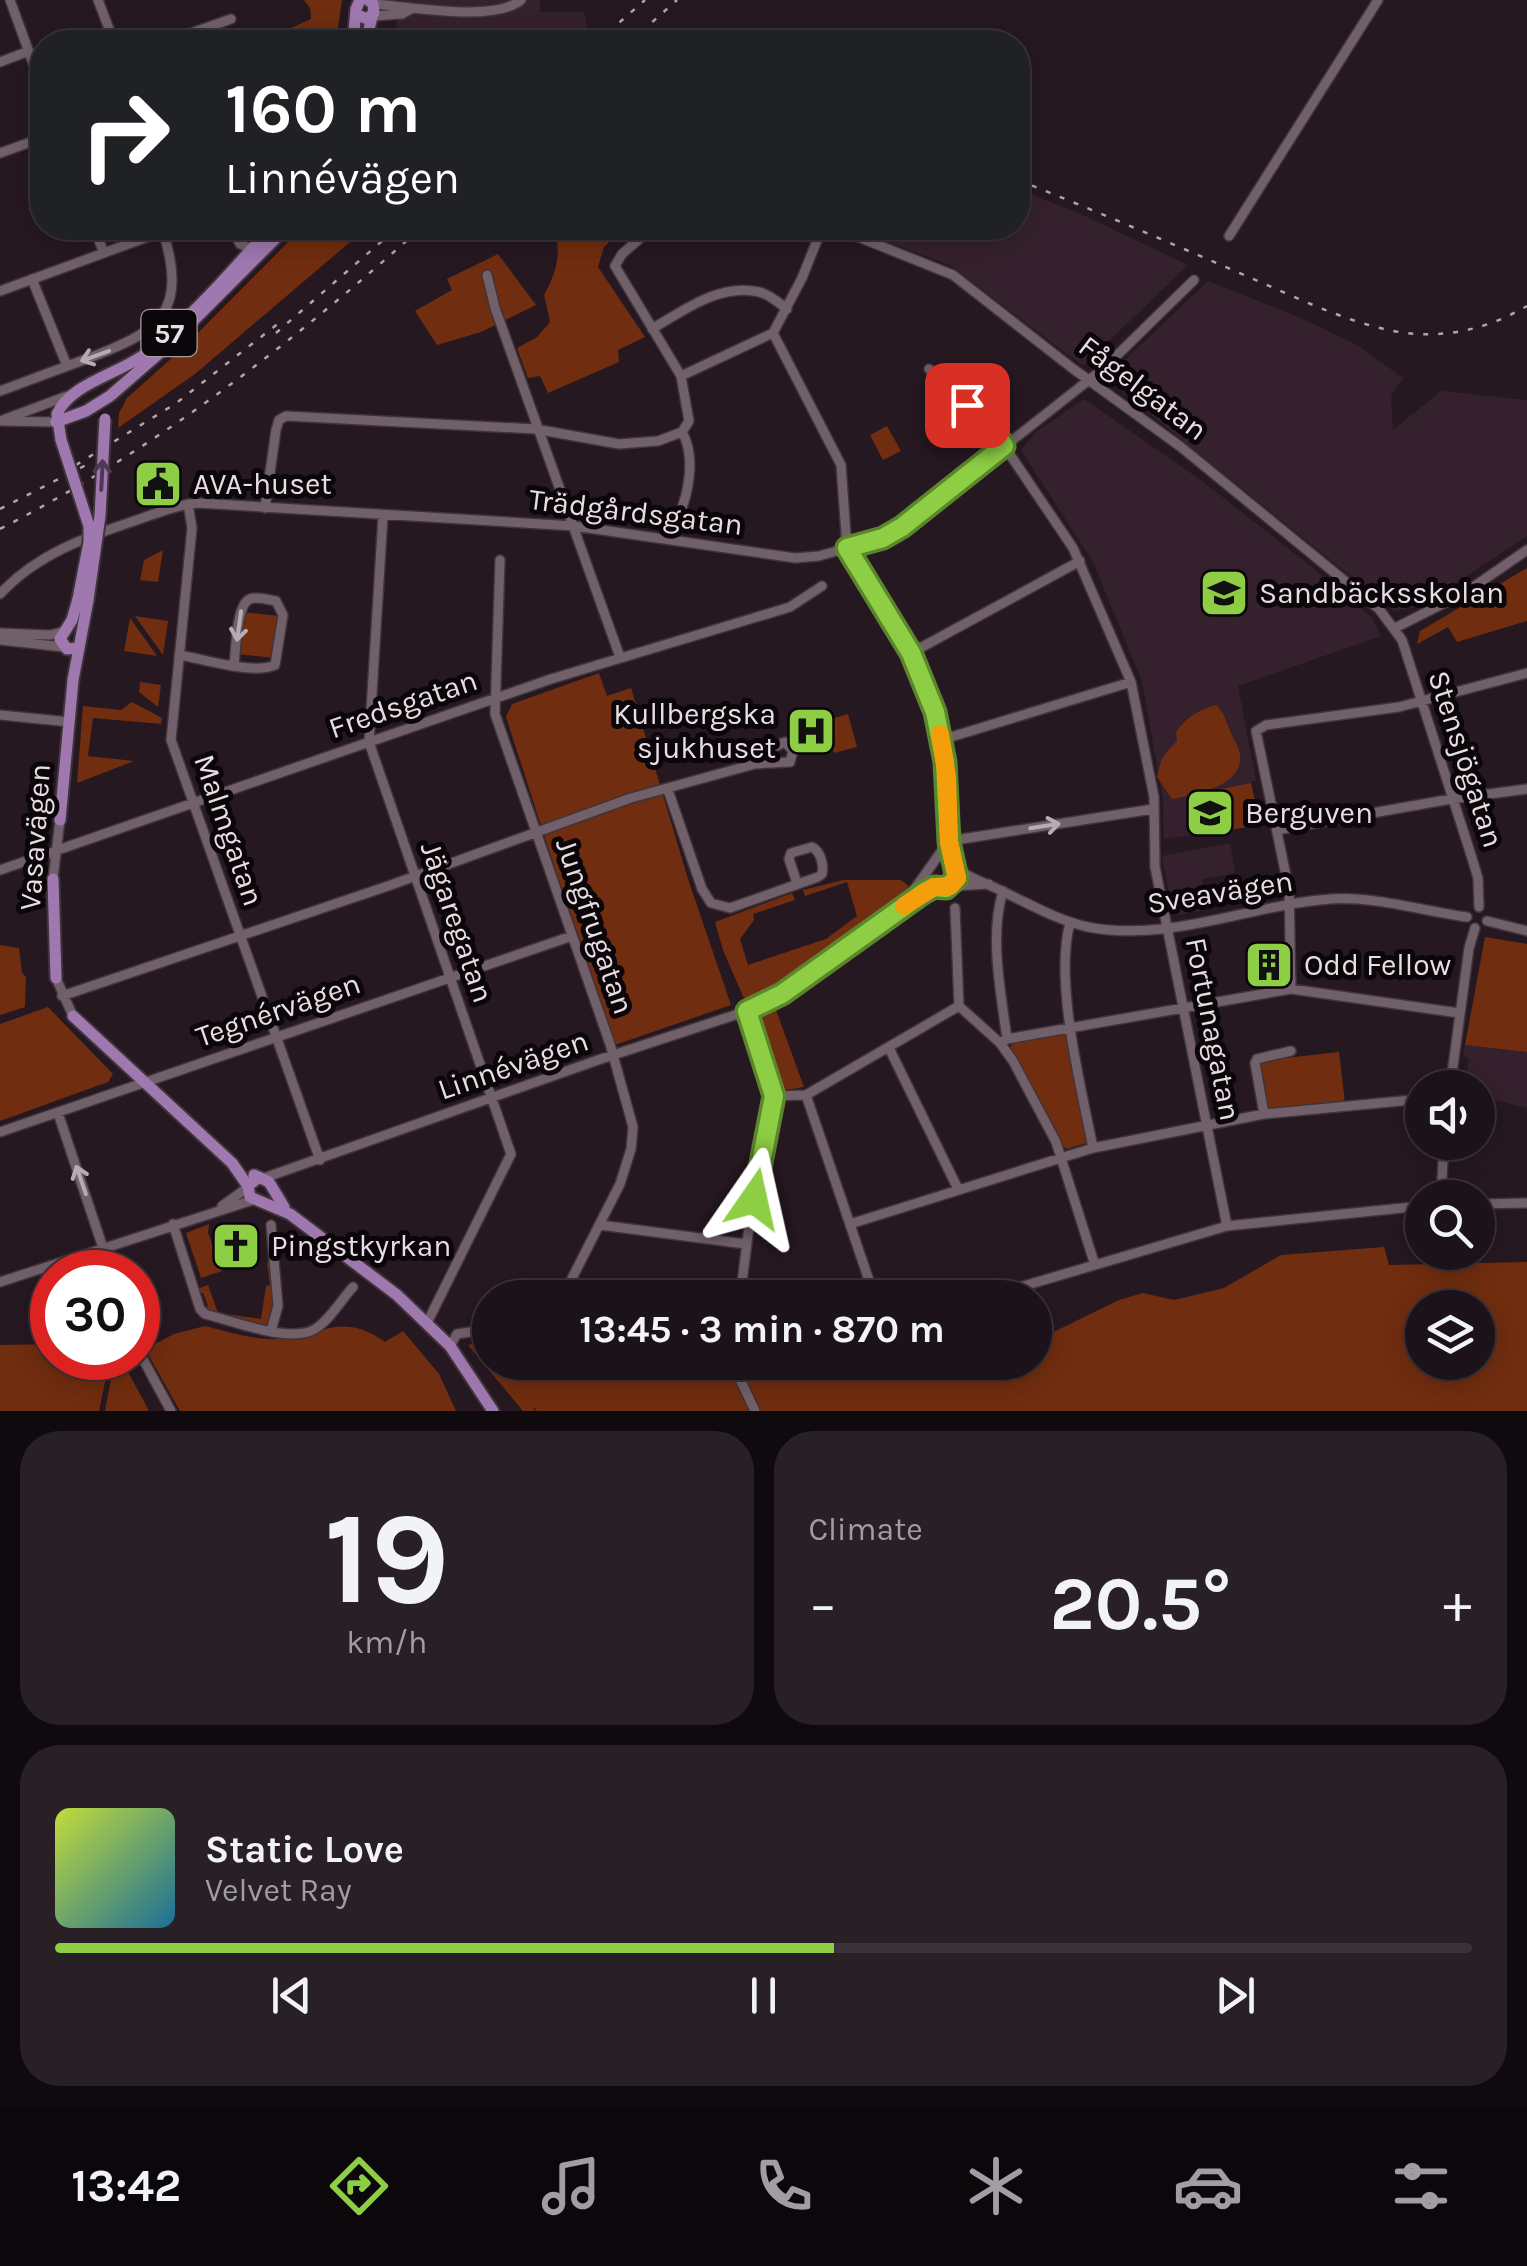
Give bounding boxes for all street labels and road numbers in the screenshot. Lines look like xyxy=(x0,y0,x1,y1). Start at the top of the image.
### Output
road number: 57 xyxy=(142,310,196,356)
street label: Fågelgatan xyxy=(1072,328,1214,448)
street label: Trädgårdsgatan xyxy=(527,481,745,543)
street label: Fredsgatan xyxy=(324,662,482,746)
street label: Stensjögatan xyxy=(1420,666,1512,852)
street label: Malmgatan xyxy=(186,750,272,910)
street label: Vasavägen xyxy=(12,763,58,911)
street label: Jungfrugatan xyxy=(548,833,642,1019)
street label: Jägaregatan xyxy=(413,837,501,1007)
street label: Sveavägen xyxy=(1145,863,1295,921)
street label: Fortunagatan xyxy=(1178,934,1248,1124)
street label: Tegnérvägen xyxy=(191,965,365,1055)
street label: Linnévägen xyxy=(433,1022,593,1108)

